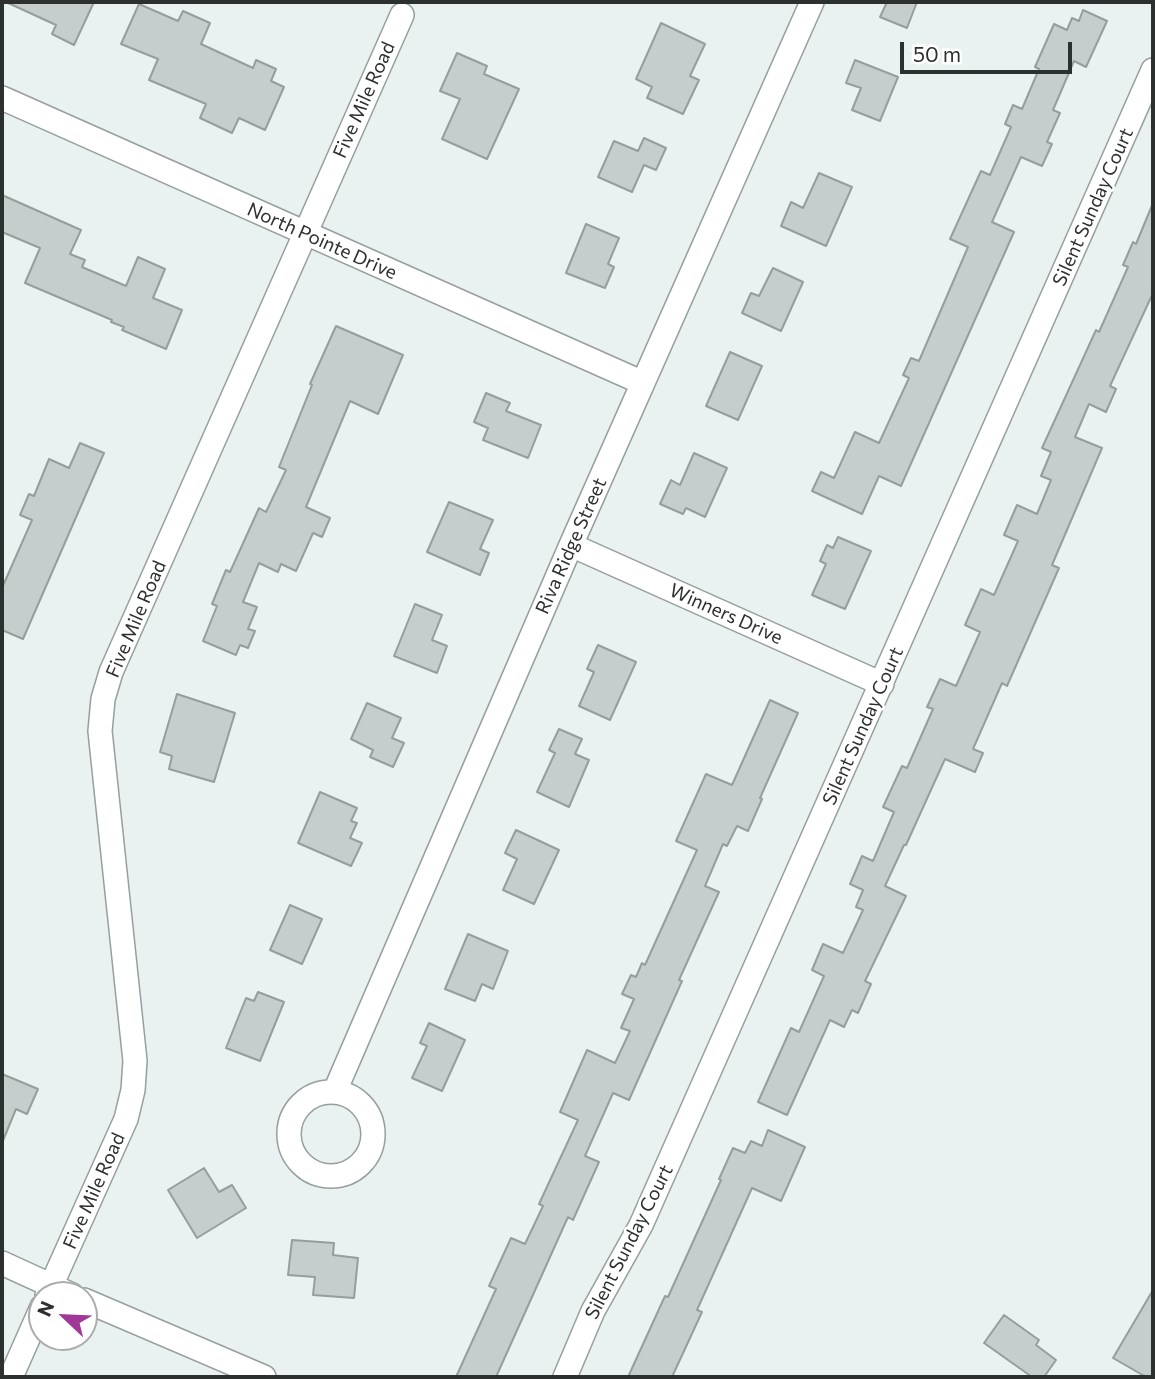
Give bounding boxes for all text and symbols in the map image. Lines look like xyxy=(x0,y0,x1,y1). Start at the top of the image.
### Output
scale bar xyxy=(903,28,1074,72)
street label: Five Mile Road xyxy=(328,38,400,162)
text: 50 m xyxy=(913,41,961,66)
street label: Silent Sunday Court xyxy=(1048,125,1138,289)
street label: North Pointe Drive xyxy=(244,198,400,284)
street label: Riva Ridge Street xyxy=(531,474,611,618)
street label: Five Mile Road xyxy=(101,557,171,681)
street label: Winners Drive xyxy=(666,579,786,649)
street label: Silent Sunday Court xyxy=(818,644,908,808)
street label: Five Mile Road xyxy=(58,1129,130,1253)
street label: Silent Sunday Court xyxy=(580,1161,678,1323)
north arrow xyxy=(28,1281,98,1351)
text: N xyxy=(32,1297,58,1319)

